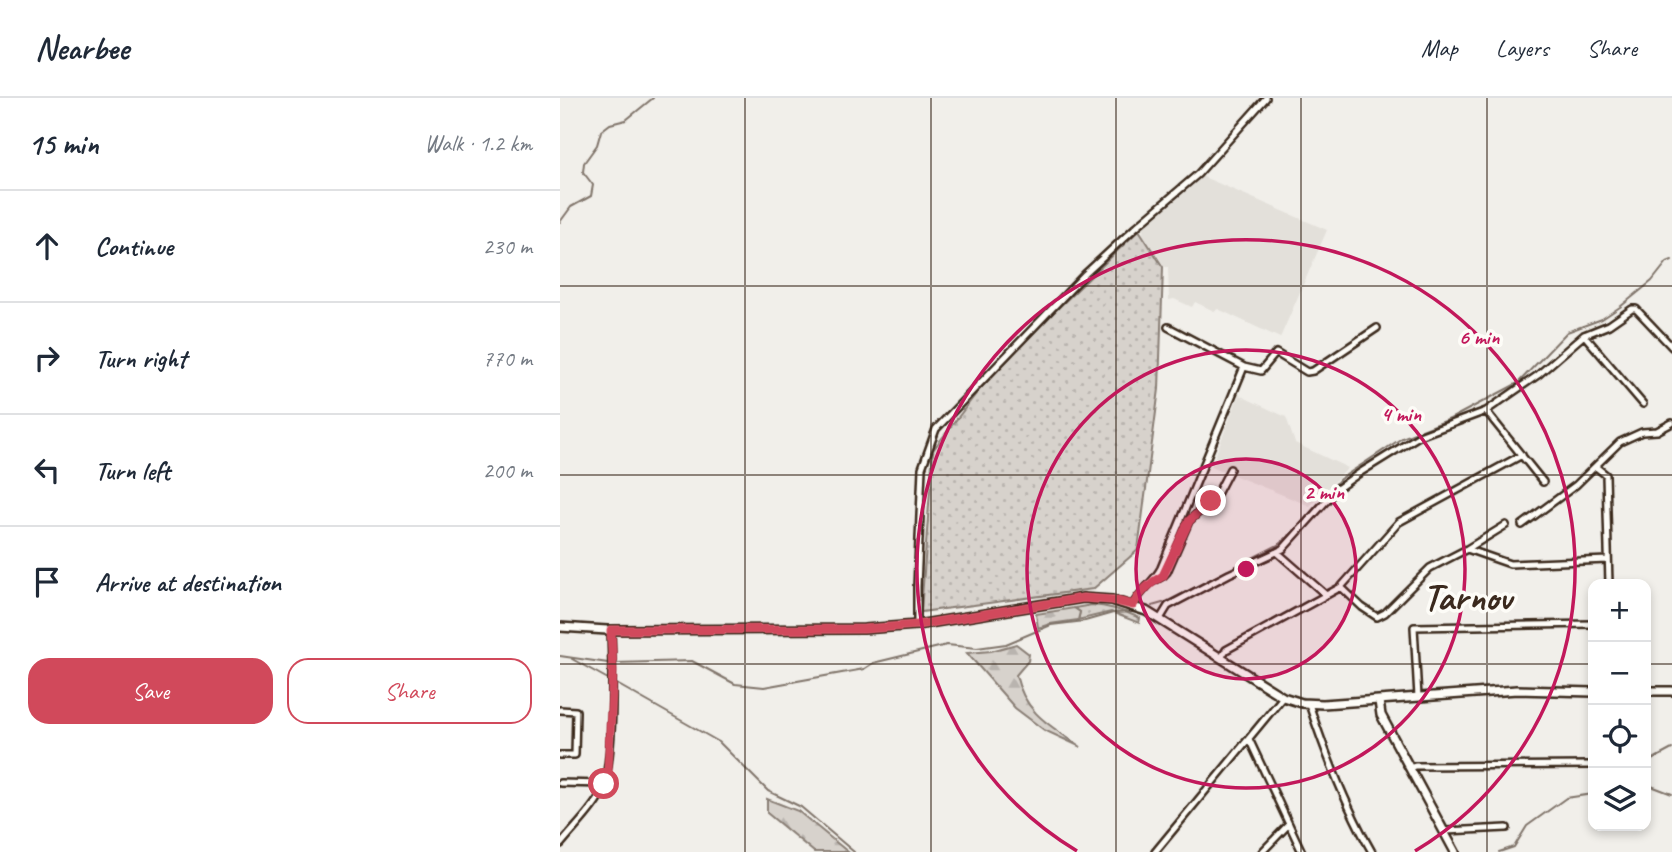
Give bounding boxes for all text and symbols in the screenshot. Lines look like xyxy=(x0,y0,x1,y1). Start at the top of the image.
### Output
text: Nearbee xyxy=(35,27,129,69)
text: Map xyxy=(1421,33,1458,63)
text: Layers xyxy=(1496,33,1549,63)
text: Share xyxy=(1587,33,1637,63)
text: 15 min xyxy=(28,125,99,163)
text: Walk · 1.2 km xyxy=(424,129,532,158)
icon: ahead xyxy=(28,227,66,265)
text: Continue xyxy=(95,230,173,263)
text: 230 m xyxy=(483,232,532,261)
text: 6 min xyxy=(1459,324,1500,350)
icon: right xyxy=(28,339,66,377)
text: Turn right xyxy=(95,342,186,375)
text: 770 m xyxy=(483,344,532,373)
text: 4 min xyxy=(1381,401,1421,427)
icon: left xyxy=(28,451,66,489)
text: Turn left xyxy=(95,454,170,487)
text: 200 m xyxy=(483,456,532,485)
text: 2 min xyxy=(1304,479,1344,505)
route end xyxy=(1195,485,1226,516)
centre of rings xyxy=(1234,557,1258,581)
icon: arrive xyxy=(28,563,66,601)
text: Arrive at destination xyxy=(95,566,281,599)
district label: Tarnov xyxy=(1423,574,1515,621)
map controls xyxy=(1588,579,1651,831)
button: + xyxy=(1588,579,1651,642)
button: − xyxy=(1588,642,1651,705)
button: Save xyxy=(28,658,273,724)
button: Share xyxy=(287,658,532,724)
button: locate xyxy=(1588,705,1651,768)
route start xyxy=(588,768,619,799)
button: layers xyxy=(1588,768,1651,831)

